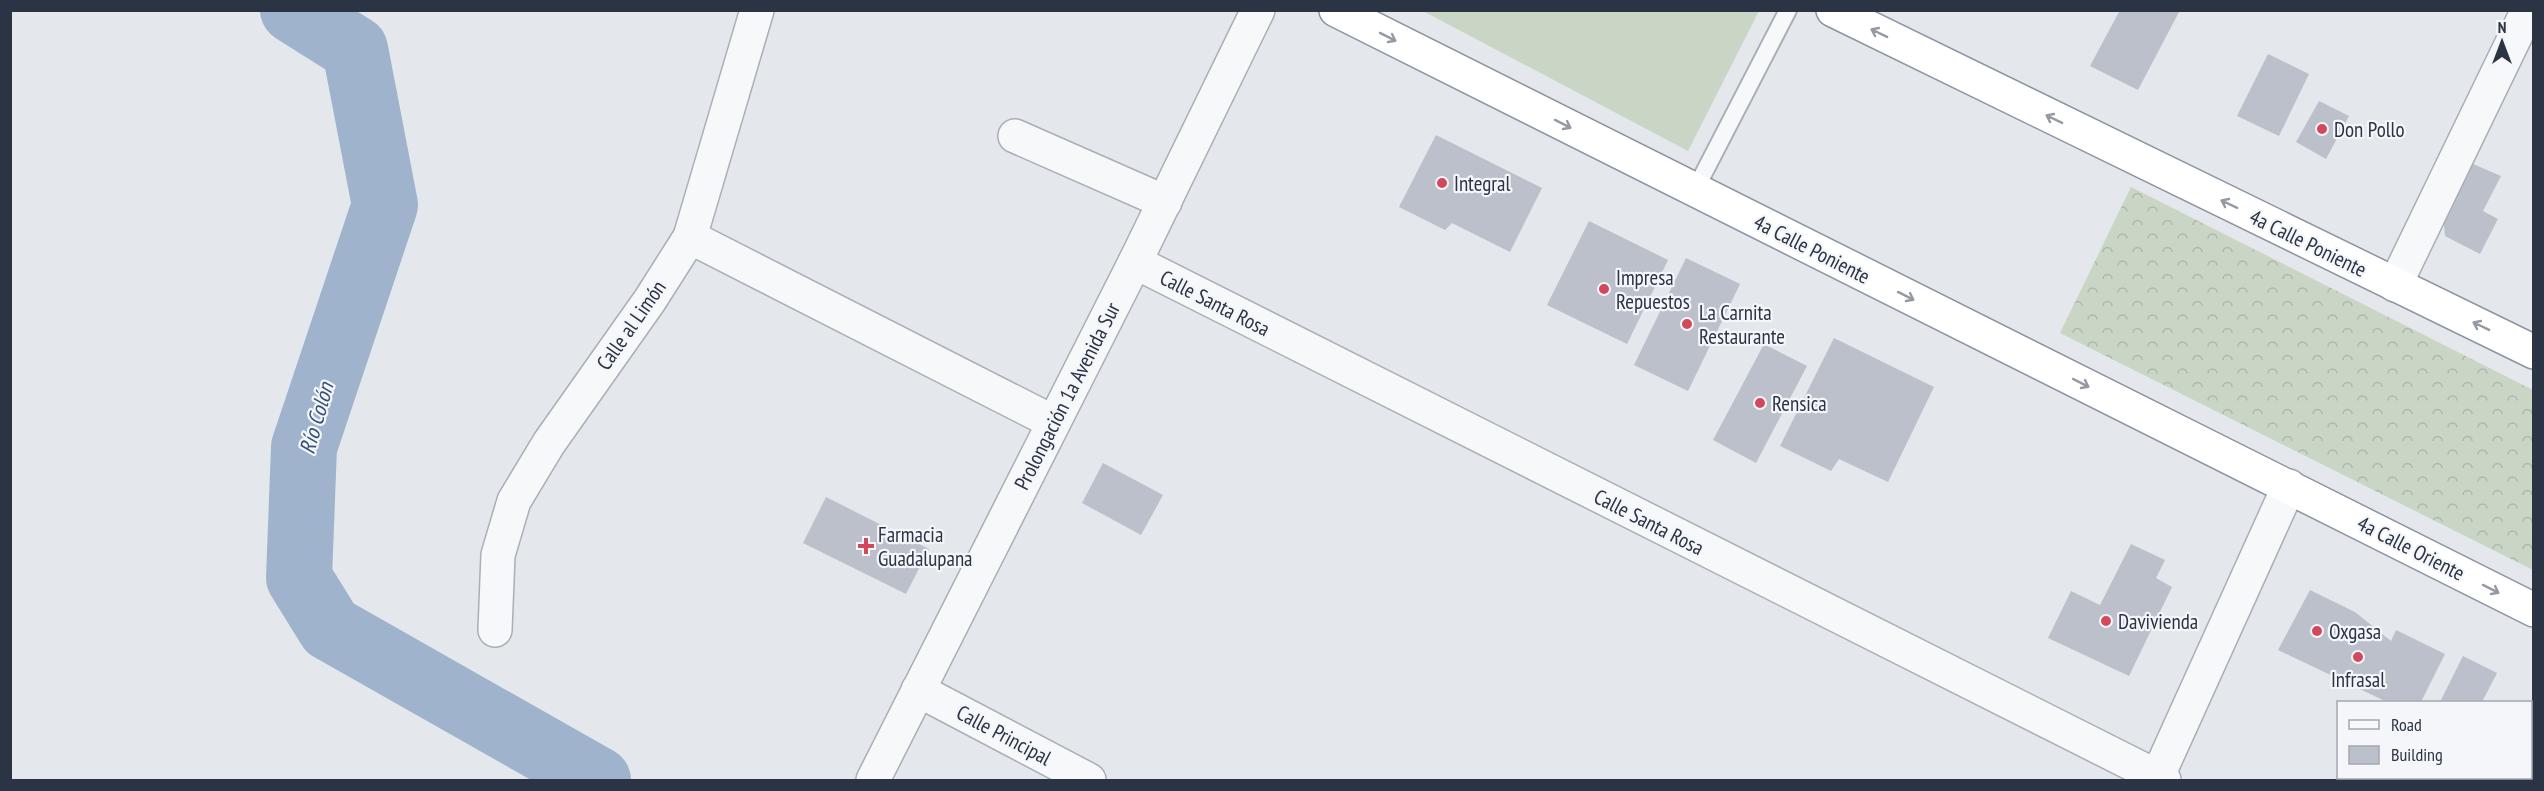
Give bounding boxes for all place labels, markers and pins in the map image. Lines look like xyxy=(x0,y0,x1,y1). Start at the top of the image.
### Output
place label: Don Pollo xyxy=(2334,116,2405,143)
marker: Don Pollo xyxy=(2315,122,2329,136)
place label: Integral xyxy=(1454,170,1510,197)
marker: Integral xyxy=(1435,176,1449,190)
place label: Impresa Repuestos xyxy=(1616,264,1690,315)
marker: Impresa Repuestos xyxy=(1597,282,1611,296)
place label: La Carnita Restaurante xyxy=(1699,299,1785,350)
marker: La Carnita Restaurante xyxy=(1680,317,1694,331)
place label: Rensica xyxy=(1772,390,1827,417)
marker: Rensica xyxy=(1753,396,1767,410)
place label: Farmacia Guadalupana xyxy=(878,521,973,572)
marker: Farmacia Guadalupana xyxy=(859,539,873,553)
place label: Davivienda xyxy=(2118,608,2198,635)
marker: Davivienda xyxy=(2099,614,2113,628)
place label: Oxgasa xyxy=(2329,618,2381,645)
marker: Oxgasa xyxy=(2310,624,2324,638)
marker: Infrasal xyxy=(2351,650,2365,664)
place label: Infrasal xyxy=(2331,666,2385,693)

